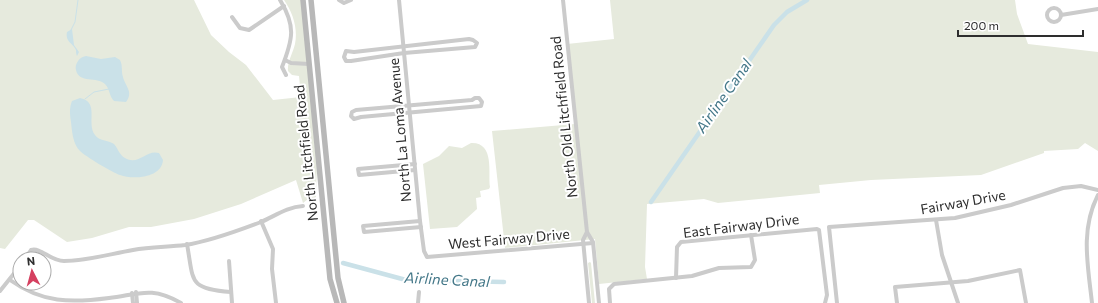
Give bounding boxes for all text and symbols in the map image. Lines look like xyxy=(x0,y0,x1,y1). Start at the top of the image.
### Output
scale bar xyxy=(958,12,1083,38)
text: 200 m xyxy=(964,18,999,32)
street label: North Old Litchfield Road xyxy=(547,35,580,199)
water label: Airline Canal xyxy=(691,54,756,136)
street label: North La Loma Avenue xyxy=(385,57,414,203)
street label: North Litchfield Road xyxy=(290,84,321,222)
street label: Fairway Drive xyxy=(919,186,1007,217)
street label: East Fairway Drive xyxy=(682,210,800,241)
street label: West Fairway Drive xyxy=(448,225,570,252)
north arrow xyxy=(12,251,52,291)
text: N xyxy=(26,254,36,267)
water label: Airline Canal xyxy=(403,268,491,290)

